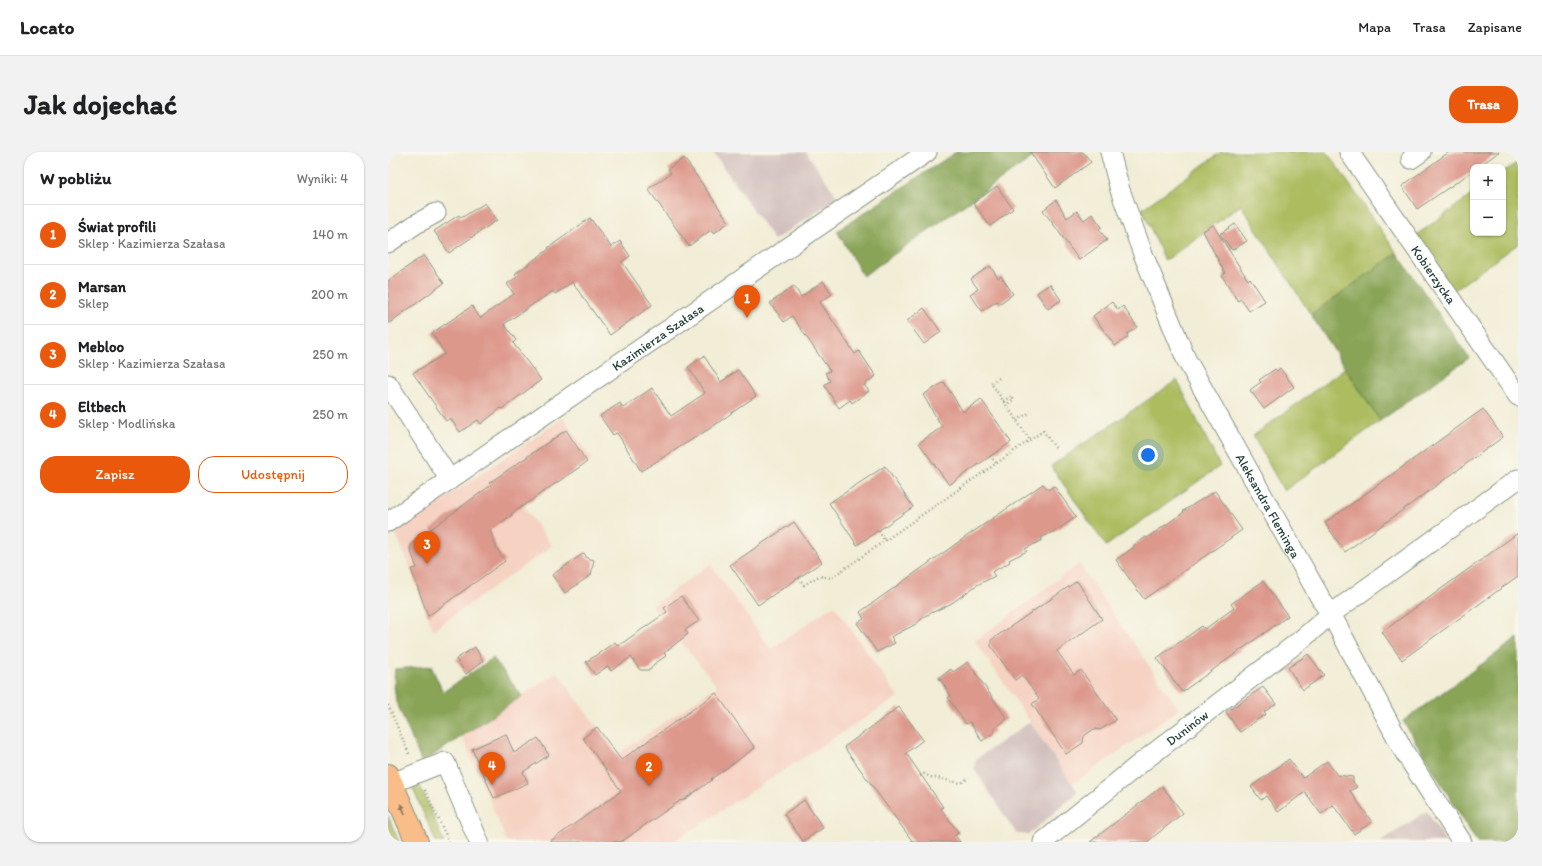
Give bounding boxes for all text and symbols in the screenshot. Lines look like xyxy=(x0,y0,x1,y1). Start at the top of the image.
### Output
text: Locato xyxy=(20,16,74,39)
text: Mapa xyxy=(1358,19,1391,36)
text: Trasa xyxy=(1413,19,1446,36)
text: Zapisane xyxy=(1468,19,1522,36)
button: Trasa xyxy=(1449,86,1518,123)
text: Jak dojechać xyxy=(24,87,177,121)
map controls xyxy=(1470,164,1506,236)
button: + xyxy=(1470,164,1506,200)
text: W pobliżu xyxy=(40,168,111,188)
text: Wyniki: 4 xyxy=(297,171,348,186)
button: − xyxy=(1470,200,1506,236)
text: Świat profili xyxy=(78,218,156,236)
text: 1 xyxy=(50,227,56,242)
text: 140 m xyxy=(312,227,348,242)
text: Sklep · Kazimierza Szałasa xyxy=(78,236,225,251)
street label: Kobierzycka xyxy=(1408,243,1459,307)
text: Marsan xyxy=(78,278,126,296)
pin: 1 xyxy=(734,285,760,318)
text: 2 xyxy=(50,287,56,302)
text: 200 m xyxy=(311,287,348,302)
text: Sklep xyxy=(78,296,109,311)
street label: Kazimierza Szałasa xyxy=(609,300,707,374)
text: Mebloo xyxy=(78,338,124,356)
text: 3 xyxy=(49,347,57,362)
text: 250 m xyxy=(312,347,348,362)
text: Sklep · Kazimierza Szałasa xyxy=(78,356,225,371)
text: Eltbech xyxy=(78,398,126,416)
text: 4 xyxy=(49,407,57,422)
text: 250 m xyxy=(312,407,348,422)
text: Sklep · Modlińska xyxy=(78,416,175,431)
your location xyxy=(1138,445,1158,465)
street label: Aleksandra Fleminga xyxy=(1233,451,1303,561)
button: Zapisz xyxy=(40,456,190,493)
button: Udostępnij xyxy=(198,456,348,493)
pin: 3 xyxy=(414,531,440,564)
street label: Duninów xyxy=(1163,707,1211,749)
pin: 4 xyxy=(479,752,505,785)
pin: 2 xyxy=(636,753,662,786)
one-way arrow xyxy=(399,802,405,814)

